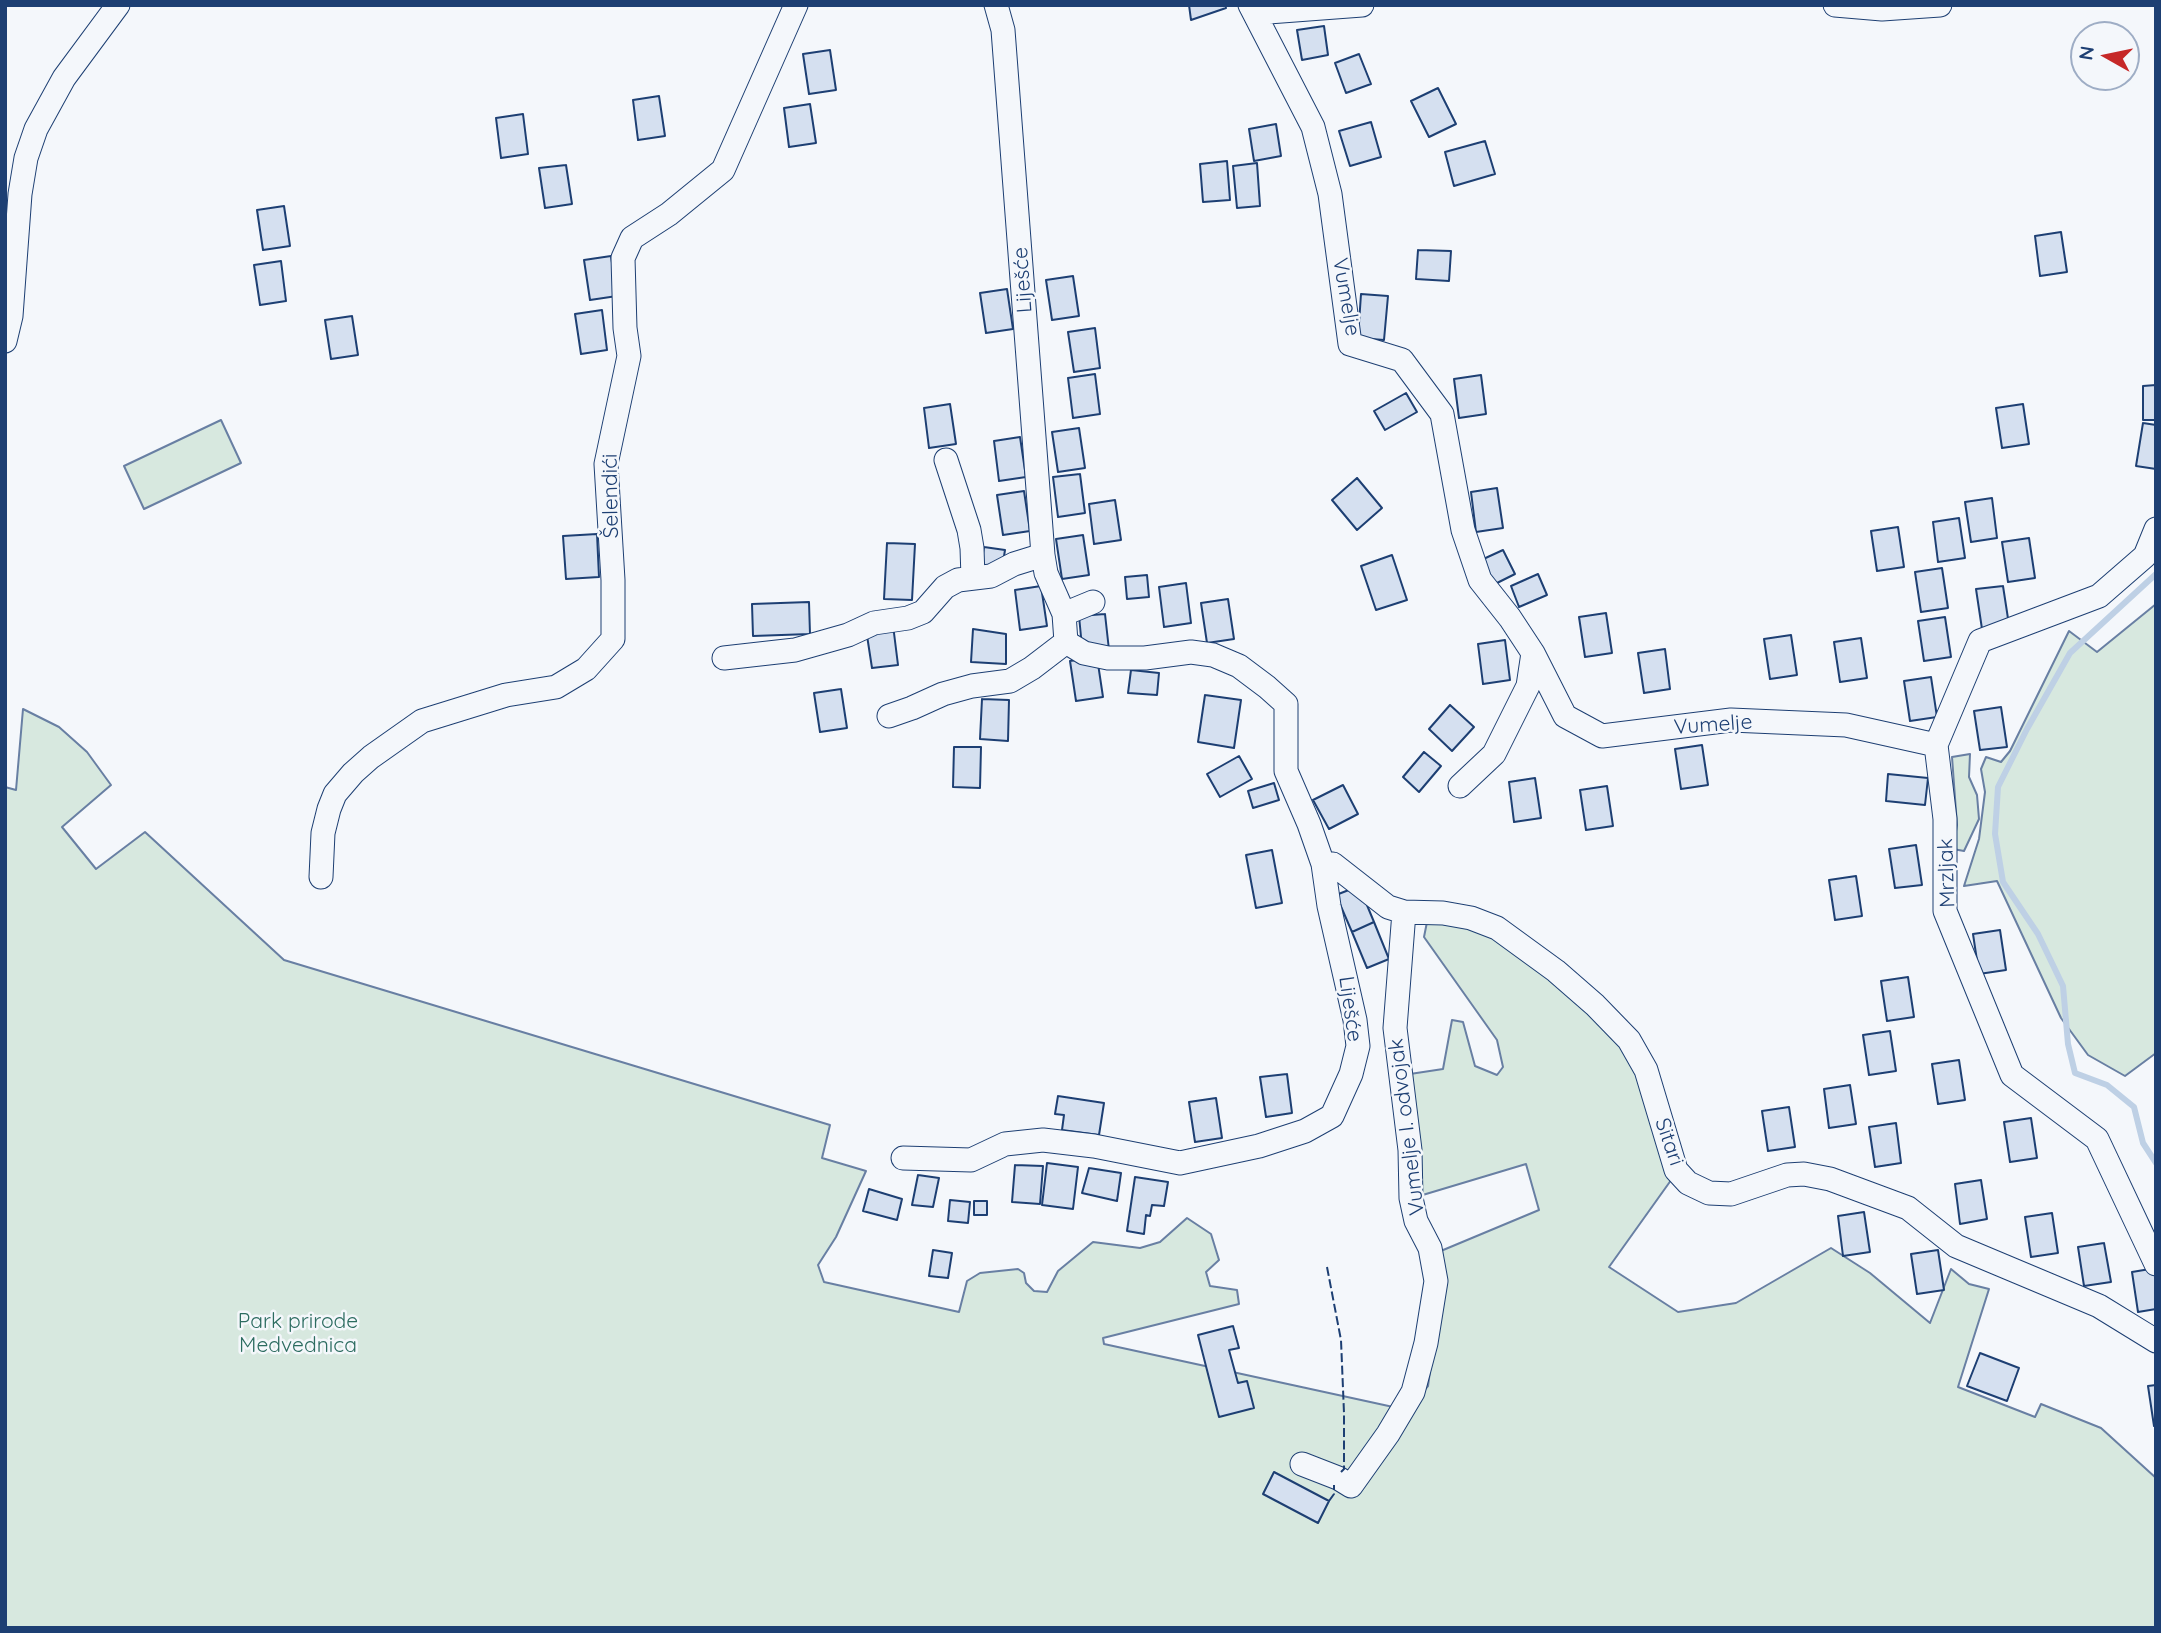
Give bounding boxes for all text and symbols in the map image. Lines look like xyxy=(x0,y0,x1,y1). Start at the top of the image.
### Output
north arrow xyxy=(2070,21,2140,91)
text: N xyxy=(2073,44,2099,62)
street label: Liješće xyxy=(1008,246,1038,314)
street label: Vumelje xyxy=(1327,256,1365,338)
street label: Šelendići xyxy=(598,453,624,539)
street label: Vumelje xyxy=(1673,710,1753,740)
street label: Mrzljak xyxy=(1933,838,1961,908)
street label: Liješće xyxy=(1333,975,1367,1043)
street label: Vumelje I. odvojak xyxy=(1384,1037,1430,1217)
street label: Sitari xyxy=(1649,1115,1689,1169)
park label: Park prirode Medvednica xyxy=(238,1309,358,1359)

